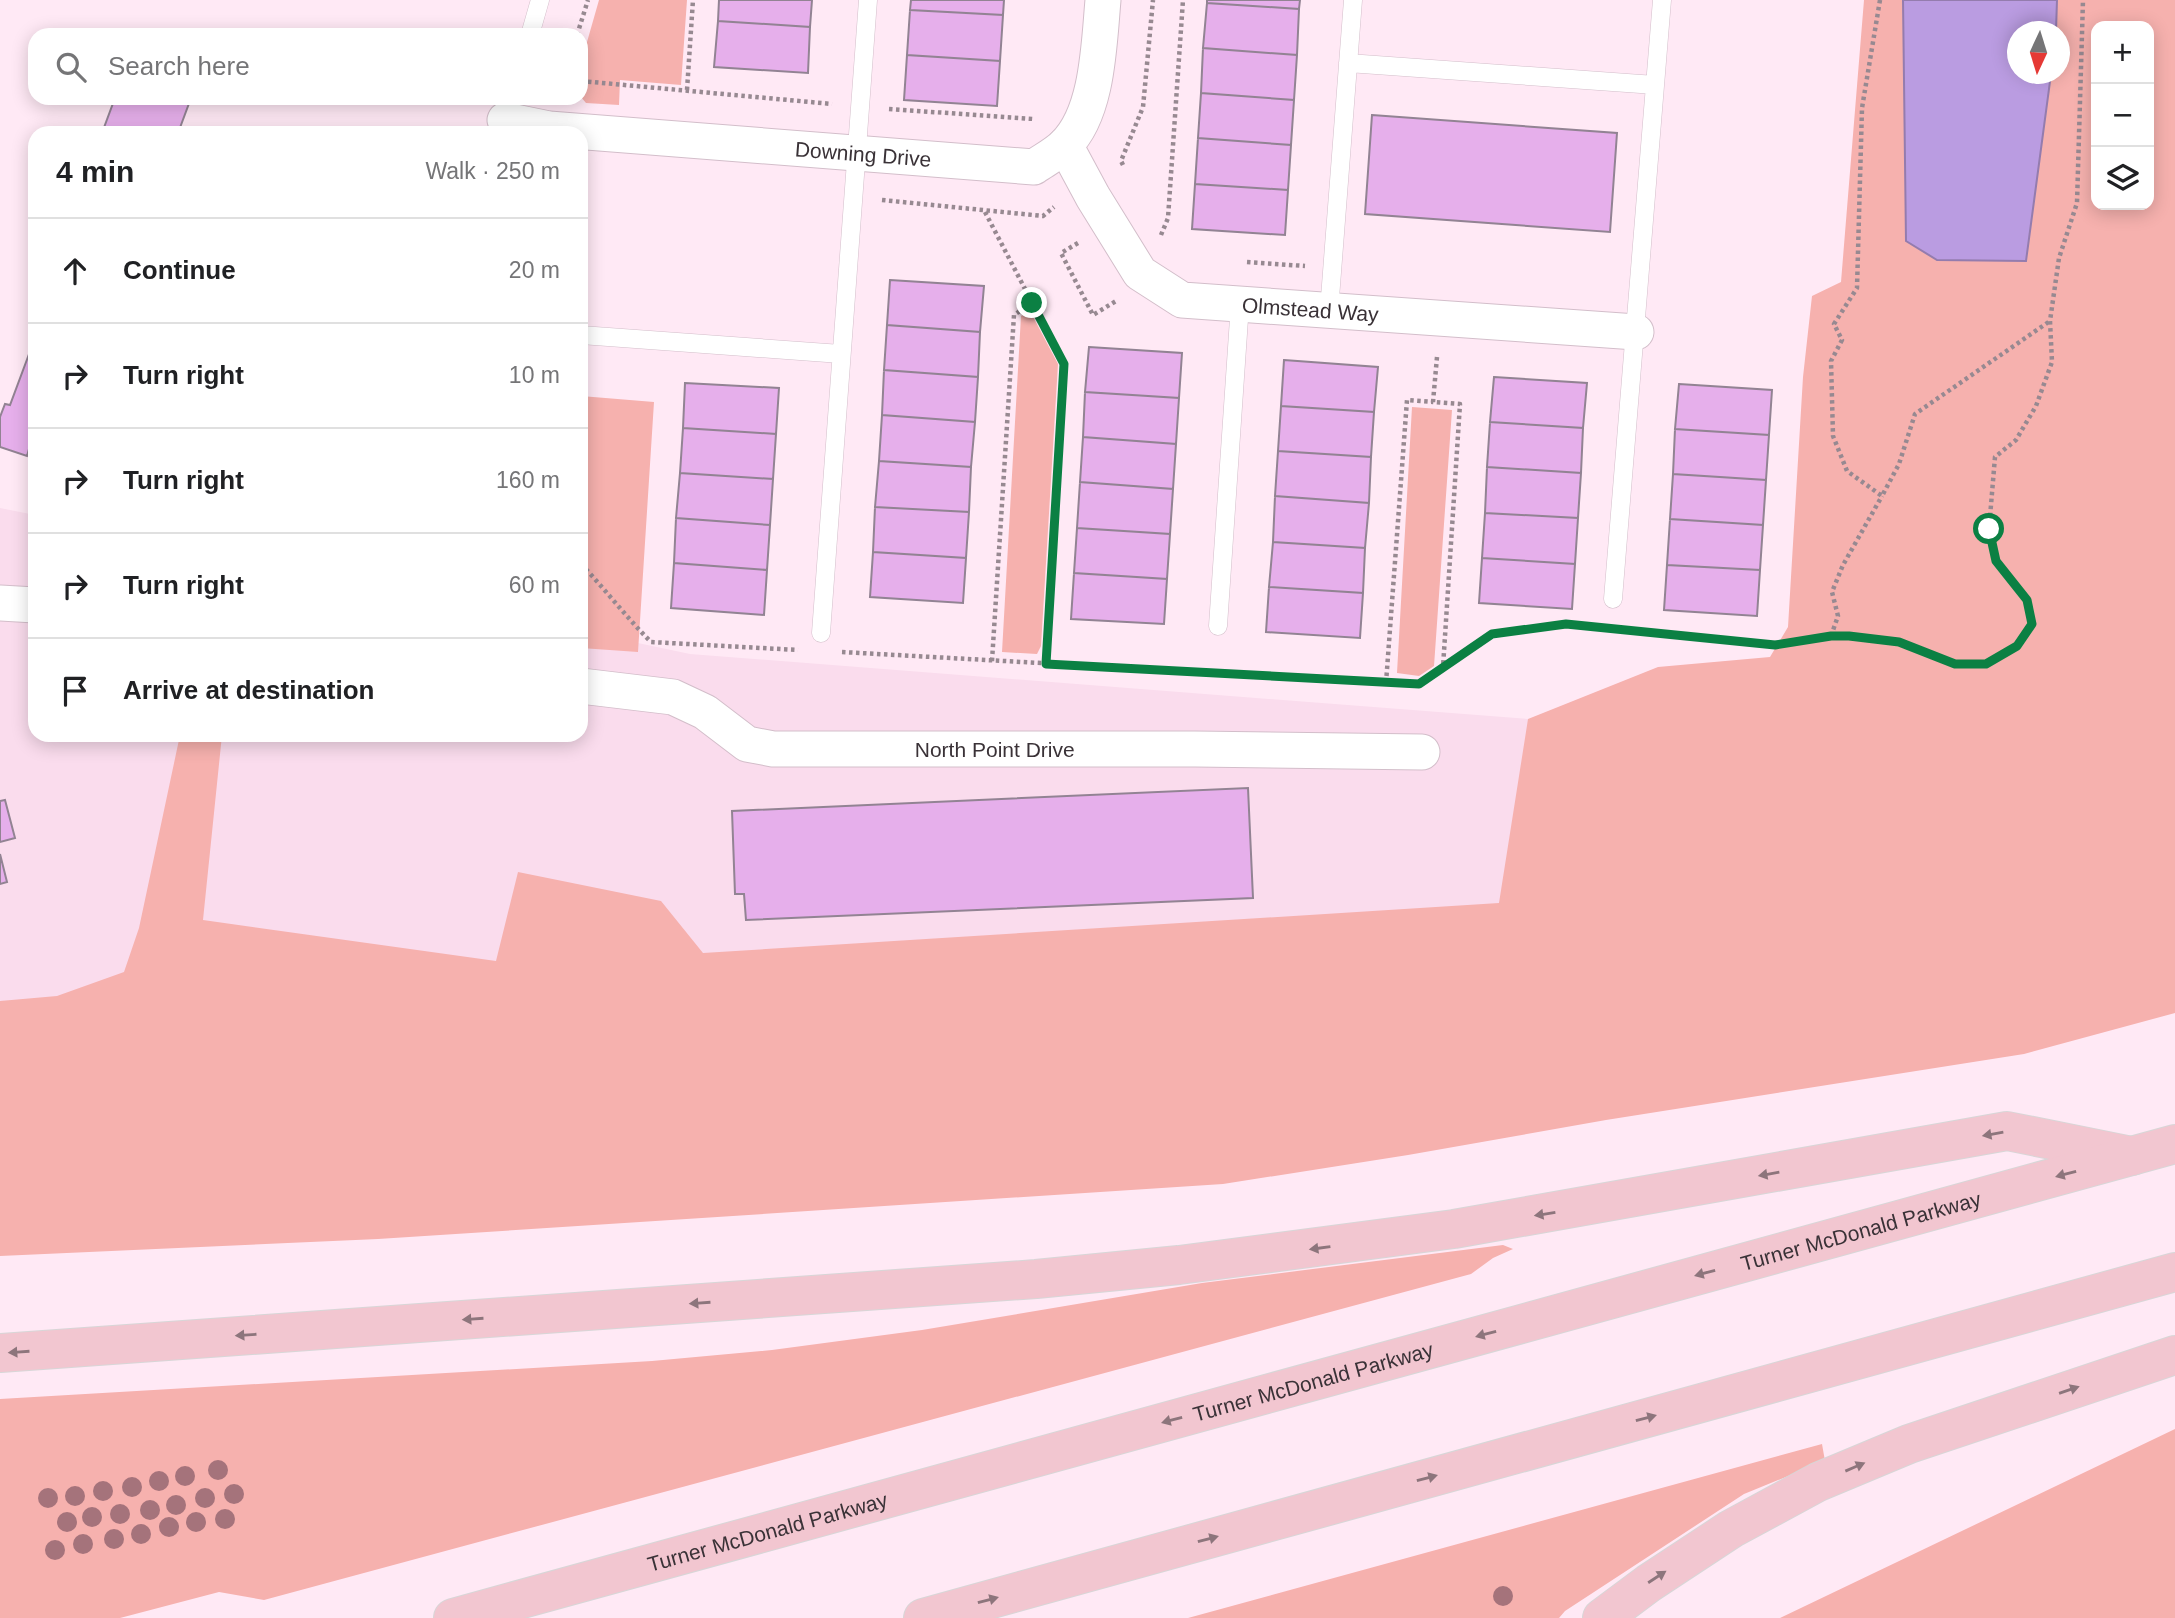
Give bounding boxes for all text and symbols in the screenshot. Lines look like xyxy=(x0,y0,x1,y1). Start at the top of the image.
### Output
north arrow xyxy=(2007,21,2070,84)
map controls xyxy=(2091,21,2154,210)
button: + xyxy=(2091,21,2154,84)
search box xyxy=(28,28,588,105)
icon: search xyxy=(52,48,90,86)
text: Search here xyxy=(108,51,250,81)
button: − xyxy=(2091,84,2154,147)
street label: Downing Drive xyxy=(794,137,932,170)
button: layers xyxy=(2091,147,2154,210)
text: 4 min xyxy=(56,155,134,188)
text: Walk · 250 m xyxy=(425,158,560,184)
icon: ahead xyxy=(56,252,94,290)
text: Continue xyxy=(123,255,236,285)
text: 20 m xyxy=(509,257,560,283)
route end xyxy=(1016,287,1047,318)
street label: Olmstead Way xyxy=(1241,293,1380,325)
icon: right xyxy=(56,357,94,395)
text: Turn right xyxy=(123,360,244,390)
text: 10 m xyxy=(509,362,560,388)
icon: right xyxy=(56,462,94,500)
text: Turn right xyxy=(123,465,244,495)
text: 160 m xyxy=(496,467,560,493)
route start xyxy=(1973,513,2004,544)
icon: right xyxy=(56,567,94,605)
text: Turn right xyxy=(123,570,244,600)
text: 60 m xyxy=(509,572,560,598)
icon: arrive xyxy=(56,672,94,710)
text: Arrive at destination xyxy=(123,675,374,705)
street label: North Point Drive xyxy=(915,738,1075,761)
one-way arrow xyxy=(1982,1129,2004,1140)
one-way arrow xyxy=(1758,1169,1780,1180)
one-way arrow xyxy=(2055,1169,2077,1180)
street label: Turner McDonald Parkway xyxy=(1738,1186,1984,1275)
one-way arrow xyxy=(1534,1209,1556,1220)
one-way arrow xyxy=(1309,1242,1331,1253)
one-way arrow xyxy=(1694,1268,1716,1279)
one-way arrow xyxy=(689,1297,711,1308)
one-way arrow xyxy=(462,1314,484,1325)
one-way arrow xyxy=(1475,1329,1496,1339)
one-way arrow xyxy=(235,1330,257,1341)
street label: Turner McDonald Parkway xyxy=(1190,1337,1436,1425)
one-way arrow xyxy=(8,1347,30,1358)
one-way arrow xyxy=(2059,1384,2080,1395)
one-way arrow xyxy=(1635,1412,1657,1423)
one-way arrow xyxy=(1161,1415,1183,1426)
one-way arrow xyxy=(1845,1461,1866,1472)
one-way arrow xyxy=(1417,1473,1438,1483)
street label: Turner McDonald Parkway xyxy=(645,1487,890,1575)
one-way arrow xyxy=(1197,1533,1219,1544)
one-way arrow xyxy=(1647,1571,1667,1584)
one-way arrow xyxy=(978,1594,1000,1605)

